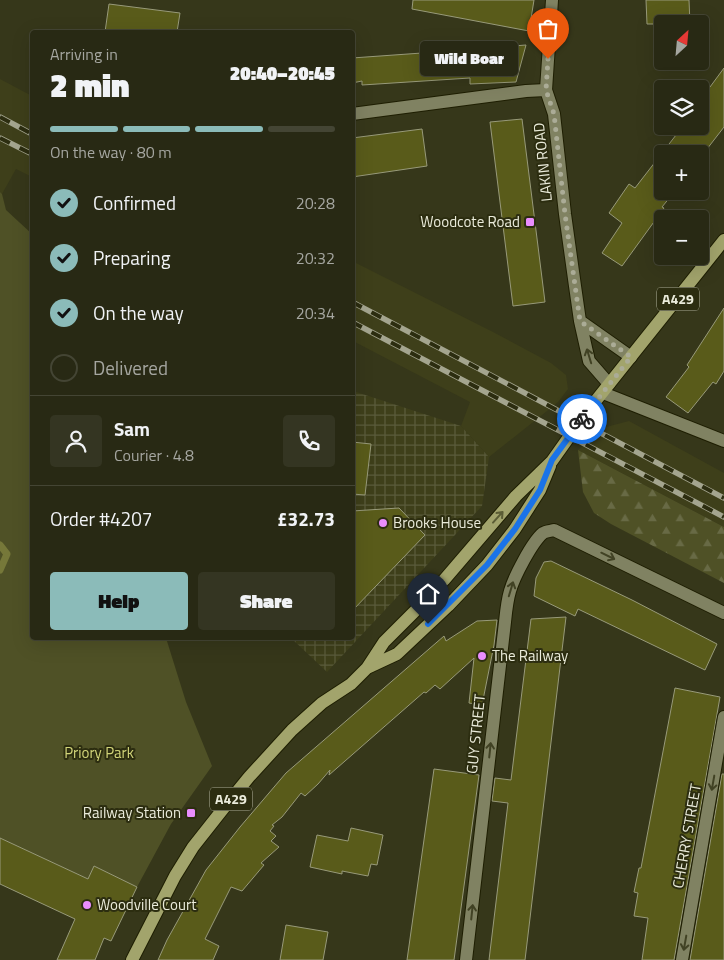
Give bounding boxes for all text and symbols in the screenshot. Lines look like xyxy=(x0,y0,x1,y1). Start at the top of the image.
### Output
pin xyxy=(527,8,569,59)
icon: bag xyxy=(534,15,562,43)
north arrow xyxy=(654,15,709,70)
map controls xyxy=(654,15,709,265)
text: Arriving in xyxy=(50,42,118,66)
callout: Wild Boar xyxy=(420,42,518,76)
text: Wild Boar xyxy=(434,46,504,70)
text: 20:40–20:45 xyxy=(230,58,335,87)
text: 2 min xyxy=(50,61,130,109)
button: layers xyxy=(654,80,709,135)
street label: LAKIN ROAD xyxy=(527,121,558,203)
text: On the way · 80 m xyxy=(50,140,172,164)
button: + xyxy=(654,145,709,200)
text: Confirmed xyxy=(93,188,176,217)
icon: check xyxy=(50,189,78,217)
text: 20:28 xyxy=(296,191,335,215)
place label: Woodcote Road xyxy=(420,210,520,233)
button: − xyxy=(654,210,709,265)
marker: Woodcote Road xyxy=(524,216,536,228)
text: Preparing xyxy=(93,243,170,272)
icon: check xyxy=(50,244,78,272)
text: 20:32 xyxy=(296,246,335,270)
road number: A429 xyxy=(657,288,699,310)
text: On the way xyxy=(93,298,184,327)
icon: check xyxy=(50,299,78,327)
text: 20:34 xyxy=(296,301,335,325)
one-way arrow xyxy=(583,348,593,364)
text: Delivered xyxy=(93,353,168,382)
courier xyxy=(557,394,607,444)
icon: bike xyxy=(568,405,596,433)
text: Sam xyxy=(114,414,150,443)
button: person xyxy=(50,415,102,467)
button: phone xyxy=(283,415,335,467)
text: Courier · 4.8 xyxy=(114,443,194,467)
text: Order #4207 xyxy=(50,504,152,533)
text: £32.73 xyxy=(277,504,335,533)
one-way arrow xyxy=(492,510,504,523)
place label: Brooks House xyxy=(393,511,481,534)
marker: Brooks House xyxy=(377,517,389,529)
one-way arrow xyxy=(600,552,615,561)
button: Help xyxy=(50,572,188,630)
button: Share xyxy=(198,572,335,630)
pin xyxy=(407,573,449,624)
icon: home xyxy=(414,580,442,608)
one-way arrow xyxy=(507,582,516,597)
place label: The Railway xyxy=(492,644,568,667)
marker: The Railway xyxy=(476,650,488,662)
street label: GUY STREET xyxy=(460,693,491,775)
park label: Priory Park xyxy=(64,741,134,764)
one-way arrow xyxy=(485,742,495,758)
one-way arrow xyxy=(707,774,717,790)
street label: CHERRY STREET xyxy=(666,782,707,890)
road number: A429 xyxy=(210,788,252,811)
place label: Railway Station xyxy=(83,801,181,824)
marker: Railway Station xyxy=(185,807,197,819)
place label: Woodville Court xyxy=(97,893,197,916)
marker: Woodville Court xyxy=(81,899,93,911)
one-way arrow xyxy=(467,904,477,920)
one-way arrow xyxy=(680,934,690,950)

